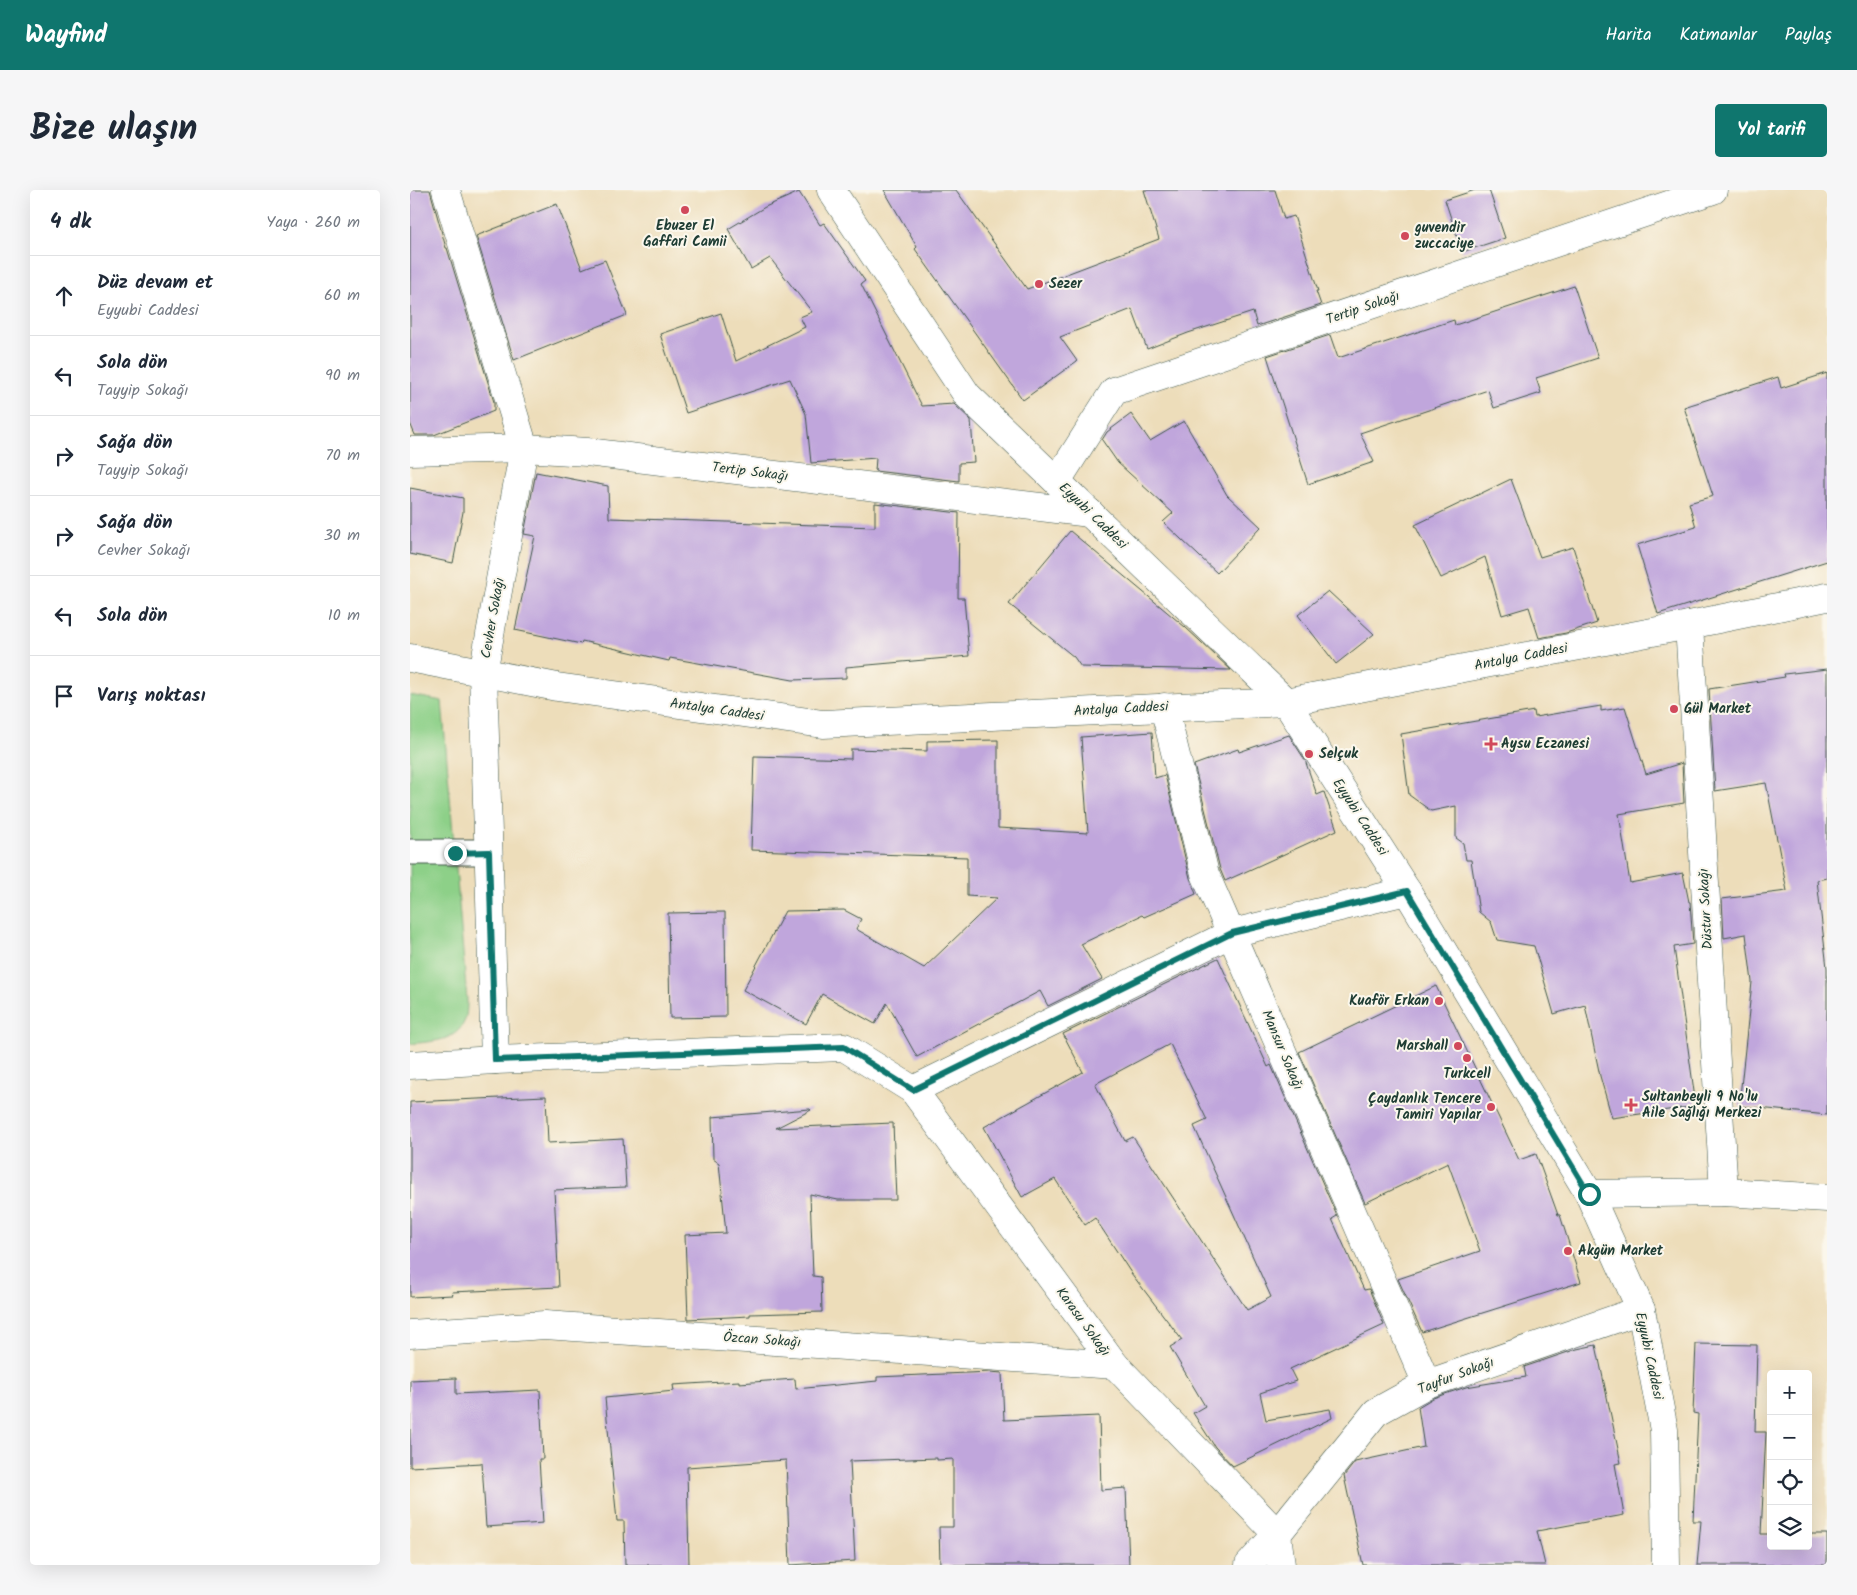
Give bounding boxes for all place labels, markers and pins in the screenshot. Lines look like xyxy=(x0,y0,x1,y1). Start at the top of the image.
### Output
marker: Ebuzer El Gaffari Camii xyxy=(679,204,691,216)
place label: Ebuzer El Gaffari Camii xyxy=(643,215,727,253)
place label: guvendir zuccaciye xyxy=(1414,217,1474,255)
marker: guvendir zuccaciye xyxy=(1399,230,1411,242)
place label: Sezer xyxy=(1049,273,1083,295)
marker: Sezer xyxy=(1033,278,1045,290)
place label: Gül Market xyxy=(1684,698,1752,720)
marker: Gül Market xyxy=(1668,703,1680,715)
place label: Aysu Eczanesi xyxy=(1501,733,1589,755)
marker: Aysu Eczanesi xyxy=(1485,738,1497,750)
place label: Selçuk xyxy=(1319,743,1359,765)
marker: Selçuk xyxy=(1303,748,1315,760)
place label: Kuaför Erkan xyxy=(1349,990,1429,1012)
marker: Kuaför Erkan xyxy=(1433,995,1445,1007)
place label: Marshall xyxy=(1396,1035,1448,1057)
marker: Marshall xyxy=(1452,1040,1464,1052)
marker: Turkcell xyxy=(1461,1052,1473,1064)
place label: Turkcell xyxy=(1443,1063,1491,1085)
place label: Sultanbeyli 9 No'lu Aile Sağlığı Merkezi xyxy=(1642,1086,1762,1124)
place label: Çaydanlık Tencere Tamiri Yapılar xyxy=(1368,1088,1482,1126)
marker: Sultanbeyli 9 No'lu Aile Sağlığı Merkezi xyxy=(1624,1098,1638,1112)
marker: Çaydanlık Tencere Tamiri Yapılar xyxy=(1485,1101,1497,1113)
place label: Akgün Market xyxy=(1578,1240,1664,1262)
marker: Akgün Market xyxy=(1562,1245,1574,1257)

